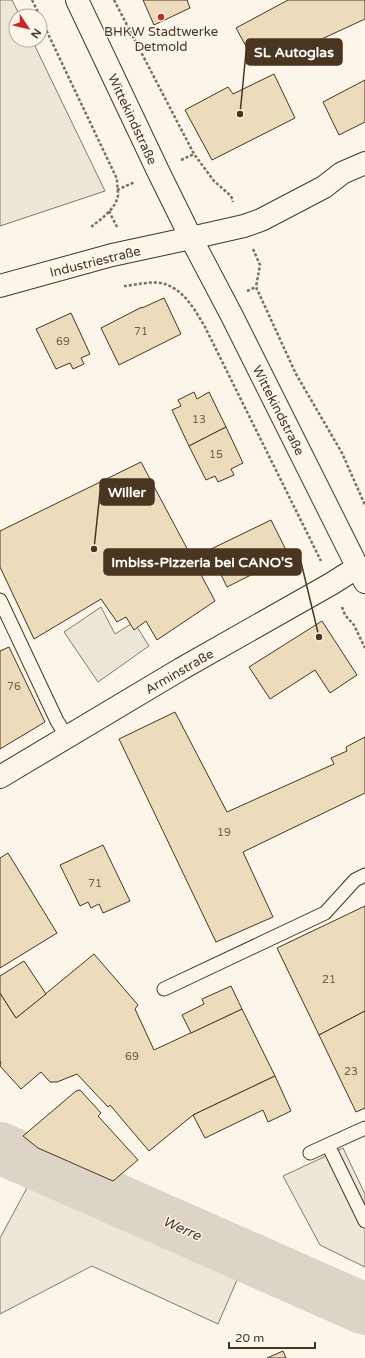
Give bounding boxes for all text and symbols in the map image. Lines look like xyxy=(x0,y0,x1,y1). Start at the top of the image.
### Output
north arrow xyxy=(8,8,48,48)
marker: BHKW Stadtwerke Detmold xyxy=(156,12,166,22)
place label: BHKW Stadtwerke Detmold xyxy=(104,24,218,55)
text: N xyxy=(28,26,44,41)
callout: SL Autoglas xyxy=(246,39,342,65)
text: SL Autoglas xyxy=(254,44,334,61)
street label: Wittekindstraße xyxy=(104,71,160,167)
street label: Industriestraße xyxy=(48,243,142,281)
house number: 71 xyxy=(134,325,148,338)
house number: 69 xyxy=(56,335,70,348)
street label: Wittekindstraße xyxy=(249,363,308,458)
house number: 13 xyxy=(192,413,206,426)
house number: 15 xyxy=(209,448,223,461)
callout: Willer xyxy=(100,479,154,505)
text: Willer xyxy=(108,484,147,501)
callout: Imbiss-Pizzeria bei CANO'S xyxy=(104,549,301,575)
text: Imbiss-Pizzeria bei CANO'S xyxy=(111,554,293,571)
street label: Arminstraße xyxy=(142,646,217,698)
house number: 76 xyxy=(7,680,21,693)
house number: 19 xyxy=(217,826,231,839)
house number: 71 xyxy=(88,877,102,890)
house number: 21 xyxy=(322,973,336,986)
house number: 69 xyxy=(125,1050,139,1063)
house number: 23 xyxy=(344,1065,358,1078)
water label: Werre xyxy=(160,1213,204,1245)
scale bar xyxy=(229,1324,315,1350)
text: 20 m xyxy=(235,1331,264,1345)

